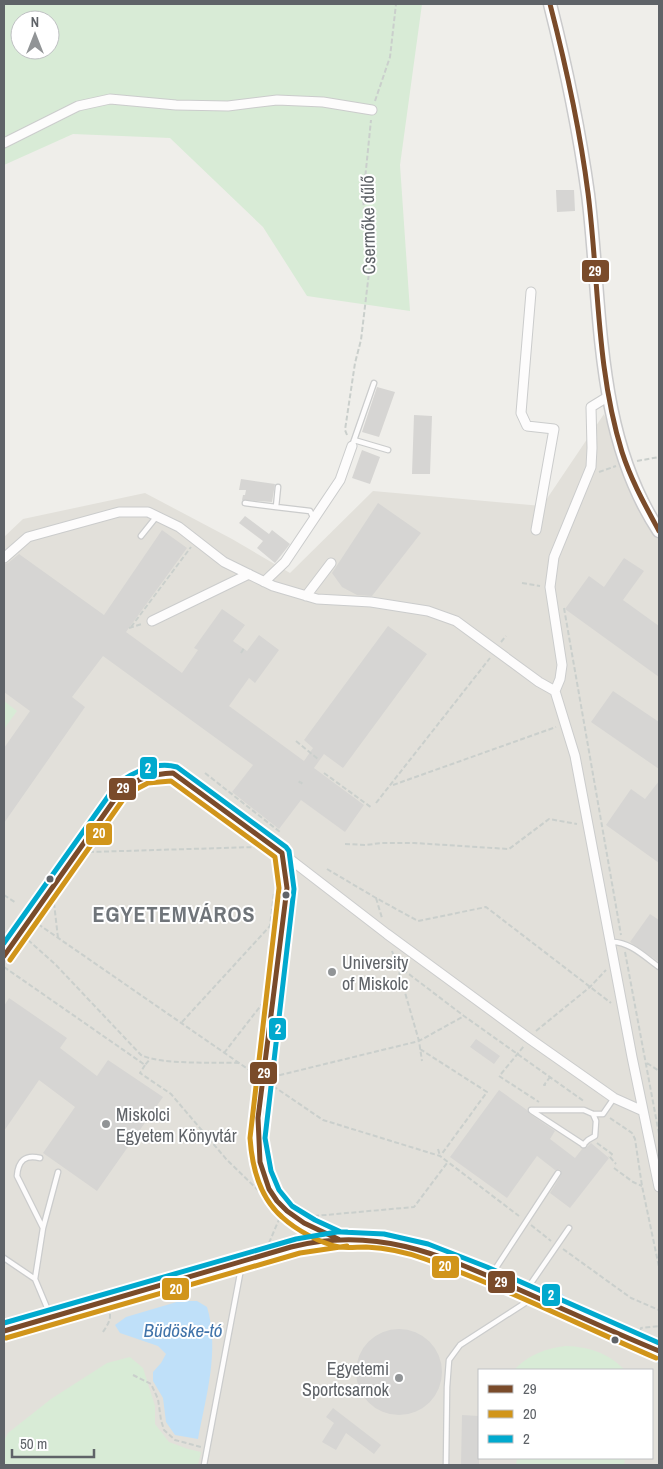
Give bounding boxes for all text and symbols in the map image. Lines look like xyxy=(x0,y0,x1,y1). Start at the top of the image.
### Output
north arrow xyxy=(10,10,60,60)
text: N xyxy=(31,13,39,31)
street label: Csermőke dűlő xyxy=(355,175,381,275)
line badge: 29 xyxy=(581,259,610,283)
text: 29 xyxy=(589,262,601,280)
line badge: 2 xyxy=(139,756,158,780)
text: 2 xyxy=(145,759,151,777)
line badge: 29 xyxy=(108,777,137,801)
text: 29 xyxy=(117,779,129,797)
line badge: 20 xyxy=(85,822,113,846)
text: 20 xyxy=(93,824,105,842)
unlabelled marker xyxy=(45,874,55,884)
unlabelled marker xyxy=(281,890,291,900)
district label: EGYETEMVÁROS xyxy=(92,899,256,929)
place label: University of Miskolc xyxy=(342,950,409,996)
marker: University of Miskolc xyxy=(326,966,338,978)
line badge: 2 xyxy=(268,1017,287,1041)
text: 2 xyxy=(275,1020,281,1038)
line badge: 29 xyxy=(249,1061,278,1085)
text: 29 xyxy=(258,1064,270,1082)
place label: Miskolci Egyetem Könyvtár xyxy=(116,1102,237,1148)
marker: Miskolci Egyetem Könyvtár xyxy=(100,1118,112,1130)
line badge: 20 xyxy=(431,1255,460,1279)
text: 20 xyxy=(439,1257,451,1275)
line badge: 29 xyxy=(487,1270,516,1294)
text: 29 xyxy=(495,1273,507,1291)
line badge: 20 xyxy=(161,1277,190,1301)
text: 20 xyxy=(170,1280,182,1298)
line badge: 2 xyxy=(541,1283,561,1307)
text: 2 xyxy=(548,1286,554,1304)
water label: Büdöske-tó xyxy=(144,1317,223,1343)
unlabelled marker xyxy=(610,1335,620,1345)
place label: Egyetemi Sportcsarnok xyxy=(302,1356,390,1402)
legend xyxy=(478,1369,653,1459)
marker: Egyetemi Sportcsarnok xyxy=(393,1372,405,1384)
text: 29 xyxy=(523,1378,537,1399)
text: 20 xyxy=(523,1403,537,1424)
scale bar xyxy=(12,1426,95,1458)
text: 2 xyxy=(523,1428,530,1449)
text: 50 m xyxy=(20,1433,47,1454)

